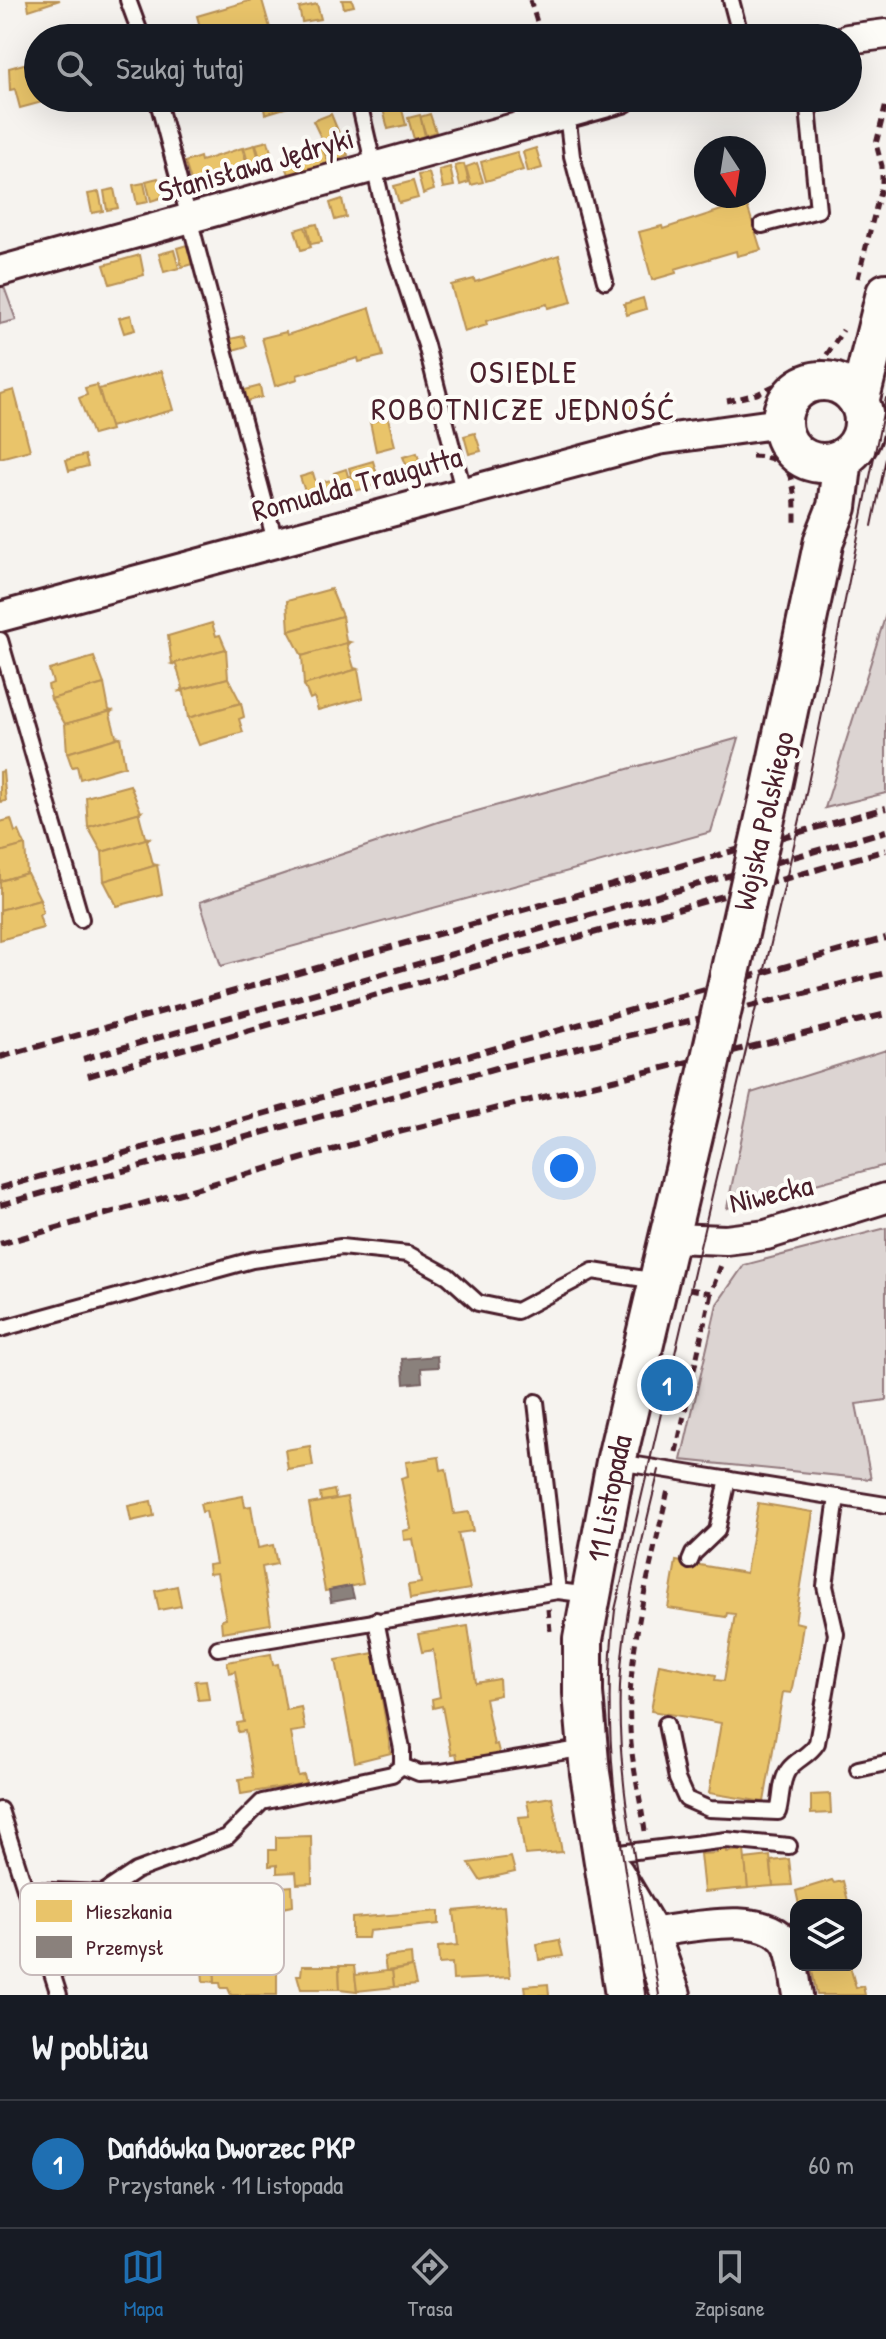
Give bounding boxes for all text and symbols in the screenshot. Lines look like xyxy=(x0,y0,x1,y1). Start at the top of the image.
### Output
search box xyxy=(24,24,862,112)
icon: search xyxy=(52,46,96,90)
text: Szukaj tutaj xyxy=(116,48,244,88)
street label: Stanisława Jędryki xyxy=(153,117,358,211)
north arrow xyxy=(694,136,766,208)
district label: OSIEDLE ROBOTNICZE JEDNOŚĆ xyxy=(371,350,677,430)
street label: Romualda Traugutta xyxy=(248,436,466,530)
street label: Wojska Polskiego xyxy=(723,727,803,914)
your location xyxy=(544,1148,584,1188)
street label: Niwecka xyxy=(725,1164,817,1222)
pin: 1 xyxy=(641,1355,693,1415)
street label: 11 Listopada xyxy=(577,1430,641,1565)
legend xyxy=(20,1883,284,1975)
text: Mieszkania xyxy=(86,1896,172,1926)
map controls xyxy=(790,1899,862,1971)
button: layers xyxy=(790,1899,862,1971)
text: Przemysł xyxy=(86,1932,164,1962)
text: W pobliżu xyxy=(32,2024,148,2070)
text: Dańdówka Dworzec PKP xyxy=(108,2127,356,2167)
text: 1 xyxy=(53,2147,63,2182)
text: 60 m xyxy=(808,2147,854,2182)
text: Przystanek · 11 Listopada xyxy=(108,2167,343,2202)
tab: Mapa xyxy=(121,2245,165,2323)
tab: Trasa xyxy=(408,2245,452,2323)
tab: Zapisane xyxy=(695,2245,765,2323)

